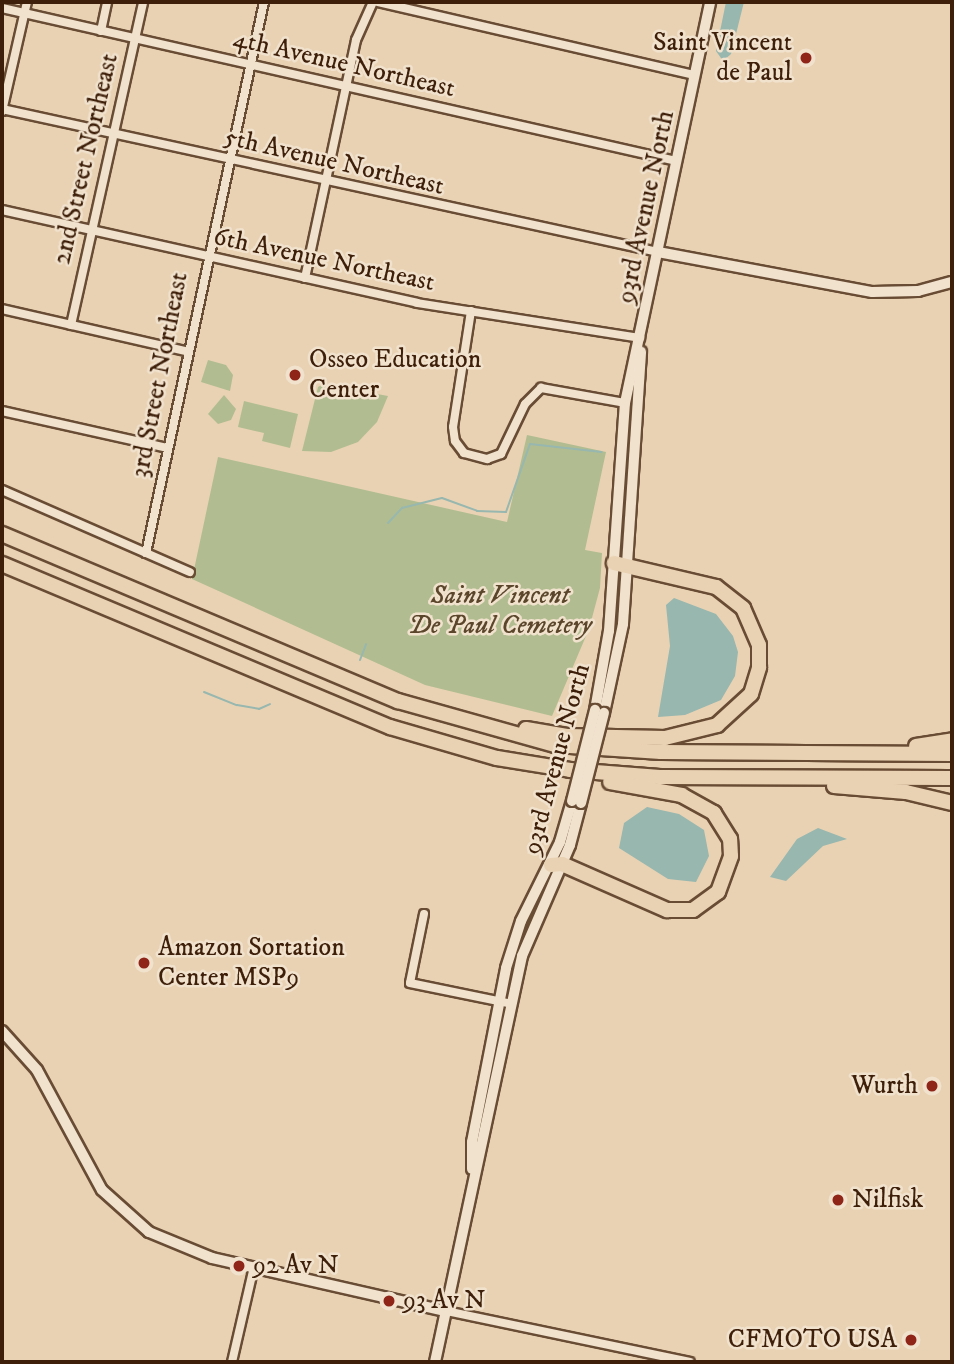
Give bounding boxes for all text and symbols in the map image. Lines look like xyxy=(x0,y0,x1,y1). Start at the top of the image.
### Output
street label: 4th Avenue Northeast xyxy=(230,23,458,105)
place label: Saint Vincent de Paul xyxy=(653,27,792,88)
street label: 2nd Street Northeast xyxy=(47,50,125,268)
marker: Saint Vincent de Paul xyxy=(798,50,814,66)
street label: 93rd Avenue North xyxy=(610,108,682,306)
street label: 5th Avenue Northeast xyxy=(221,122,447,202)
street label: 6th Avenue Northeast xyxy=(211,221,437,299)
street label: 3rd Street Northeast xyxy=(125,270,195,480)
place label: Osseo Education Center xyxy=(309,344,481,406)
marker: Osseo Education Center xyxy=(287,367,303,383)
park label: Saint Vincent De Paul Cemetery xyxy=(408,580,592,642)
street label: 93rd Avenue North xyxy=(517,660,597,858)
place label: Amazon Sortation Center MSP9 xyxy=(158,932,345,993)
marker: Amazon Sortation Center MSP9 xyxy=(136,955,152,971)
place label: Wurth xyxy=(851,1070,918,1102)
marker: Wurth xyxy=(924,1078,940,1094)
place label: Nilfisk xyxy=(852,1184,923,1216)
marker: Nilfisk xyxy=(830,1192,846,1208)
place label: 92 Av N xyxy=(253,1250,339,1282)
marker: 92 Av N xyxy=(231,1258,247,1274)
place label: 93 Av N xyxy=(403,1285,486,1317)
marker: 93 Av N xyxy=(381,1293,397,1309)
place label: CFMOTO USA xyxy=(728,1324,897,1356)
marker: CFMOTO USA xyxy=(903,1332,919,1348)

